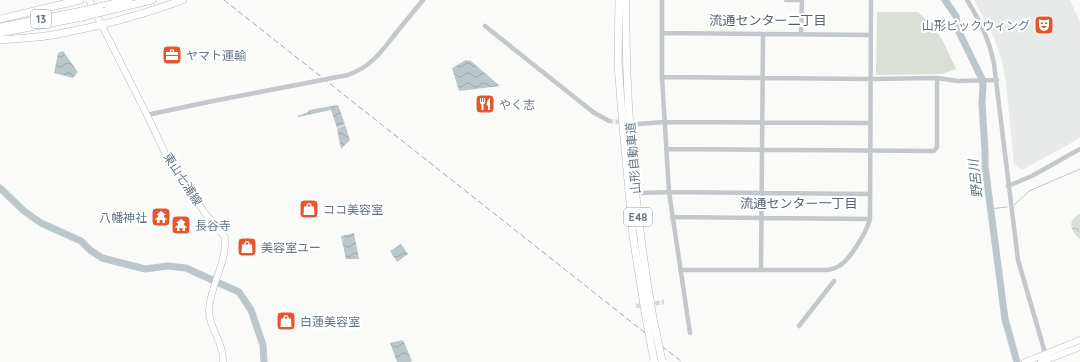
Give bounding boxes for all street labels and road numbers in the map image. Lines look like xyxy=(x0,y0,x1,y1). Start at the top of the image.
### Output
road number: 13 xyxy=(31,10,51,28)
street label: 山形自動車道 xyxy=(622,121,644,195)
street label: 東山七浦線 xyxy=(160,150,206,208)
road number: E48 xyxy=(624,208,652,226)

